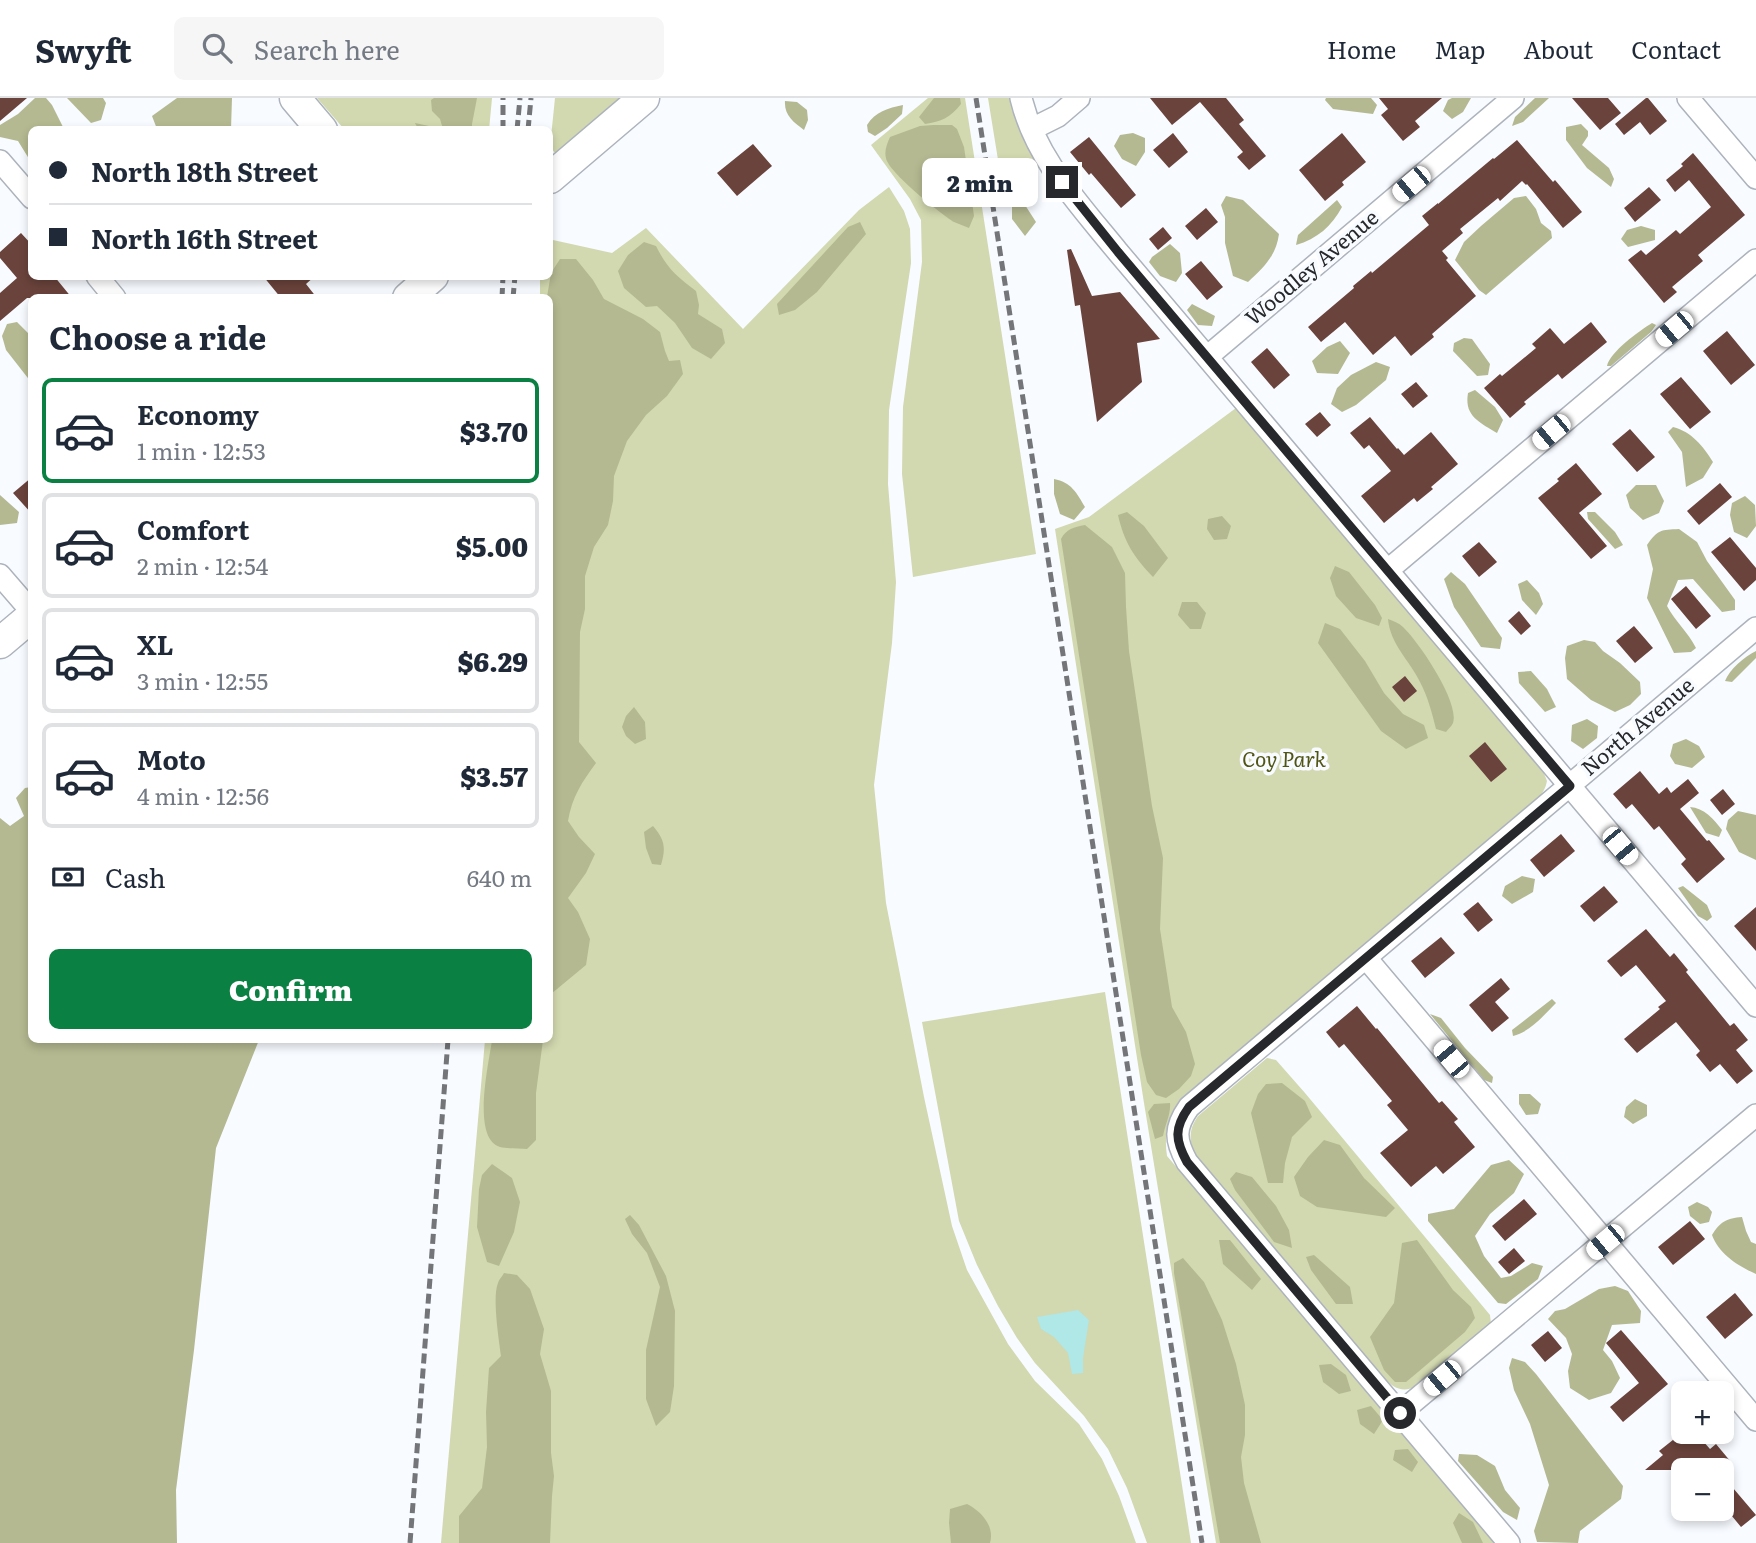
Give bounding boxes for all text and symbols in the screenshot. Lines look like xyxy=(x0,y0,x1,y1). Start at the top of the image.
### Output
search box xyxy=(174,17,664,80)
text: Swyft xyxy=(35,24,132,73)
icon: search xyxy=(198,29,236,67)
text: Search here xyxy=(254,29,400,68)
text: Home xyxy=(1327,31,1396,66)
text: Map xyxy=(1434,31,1485,66)
text: About xyxy=(1523,31,1593,66)
text: Contact xyxy=(1631,31,1721,66)
text: North 18th Street xyxy=(91,151,318,190)
callout: 2 min xyxy=(922,158,1038,206)
car xyxy=(1389,162,1434,206)
text: 2 min xyxy=(947,165,1013,199)
route end xyxy=(1046,166,1078,198)
street label: Woodley Avenue xyxy=(1237,201,1384,331)
text: North 16th Street xyxy=(91,218,318,257)
car xyxy=(1652,307,1697,351)
text: Choose a ride xyxy=(49,312,266,360)
text: Economy xyxy=(137,394,259,433)
icon: car xyxy=(53,399,116,462)
car xyxy=(1529,410,1574,454)
text: $3.70 xyxy=(460,411,528,450)
text: 1 min · 12:53 xyxy=(137,433,266,467)
text: Comfort xyxy=(137,509,249,548)
icon: car xyxy=(53,514,116,577)
text: $5.00 xyxy=(456,526,528,565)
text: 2 min · 12:54 xyxy=(137,548,268,582)
text: XL xyxy=(137,624,174,663)
icon: car xyxy=(53,629,116,692)
text: $6.29 xyxy=(457,641,528,680)
text: 3 min · 12:55 xyxy=(137,663,268,697)
street label: North Avenue xyxy=(1573,669,1700,782)
text: Moto xyxy=(137,739,206,778)
park label: Coy Park xyxy=(1242,742,1326,773)
icon: car xyxy=(53,744,116,807)
text: $3.57 xyxy=(460,756,528,795)
text: 4 min · 12:56 xyxy=(137,778,269,812)
car xyxy=(1599,823,1642,869)
text: Cash xyxy=(105,857,166,896)
icon: cash xyxy=(49,858,87,896)
text: 640 m xyxy=(467,860,532,894)
button: Confirm xyxy=(49,949,532,1029)
car xyxy=(1430,1036,1473,1082)
car xyxy=(1583,1220,1628,1264)
car xyxy=(1420,1356,1465,1400)
map controls xyxy=(1671,1381,1734,1521)
button: + xyxy=(1671,1381,1734,1444)
route start xyxy=(1384,1397,1416,1429)
button: − xyxy=(1671,1458,1734,1521)

